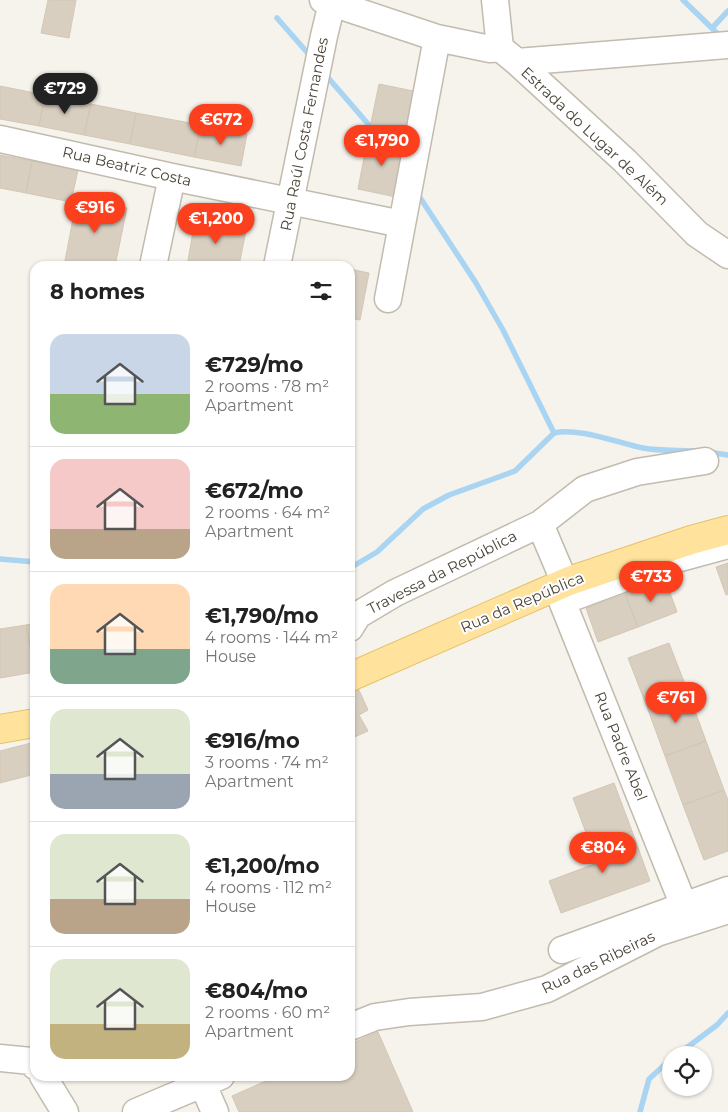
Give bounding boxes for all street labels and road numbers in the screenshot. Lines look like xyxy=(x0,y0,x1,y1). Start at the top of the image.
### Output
street label: Rua Raúl Costa Fernandes xyxy=(276,36,332,232)
street label: Estrada do Lugar de Além xyxy=(517,63,673,209)
street label: Rua Beatriz Costa xyxy=(61,142,193,190)
street label: Travessa da República xyxy=(364,526,520,618)
street label: Rua da República xyxy=(457,567,587,637)
street label: Rua Padre Abel xyxy=(590,689,652,803)
street label: Rua das Ribeiras xyxy=(538,926,658,998)

